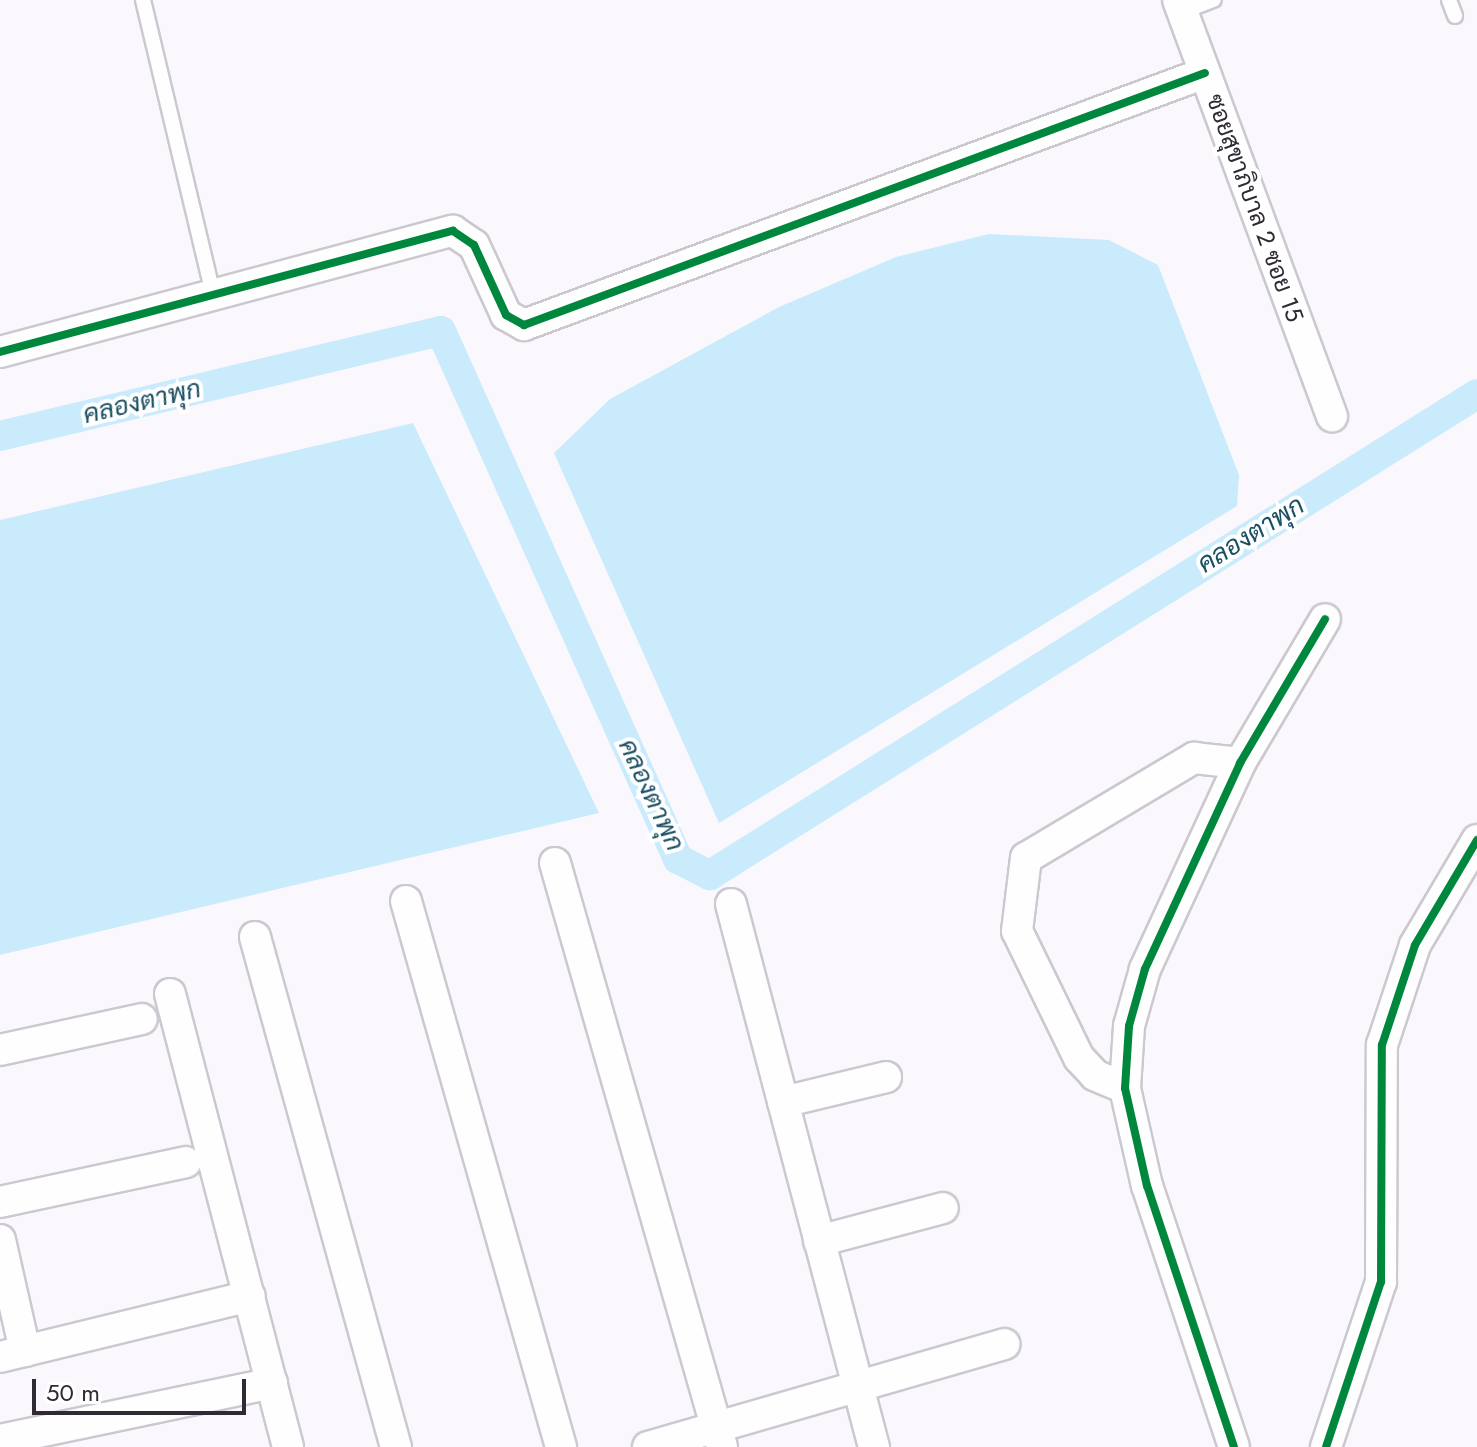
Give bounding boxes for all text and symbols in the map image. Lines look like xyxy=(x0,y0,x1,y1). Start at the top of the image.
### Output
street label: ซอยสุขาภิบาล 2 ซอย 15 xyxy=(1200,90,1310,326)
water label: คลองตาพุก xyxy=(80,373,204,431)
water label: คลองตาพุก xyxy=(1192,490,1310,580)
water label: คลองตาพุก xyxy=(612,734,690,856)
scale bar xyxy=(36,1363,250,1413)
text: 50 m xyxy=(46,1375,100,1410)

